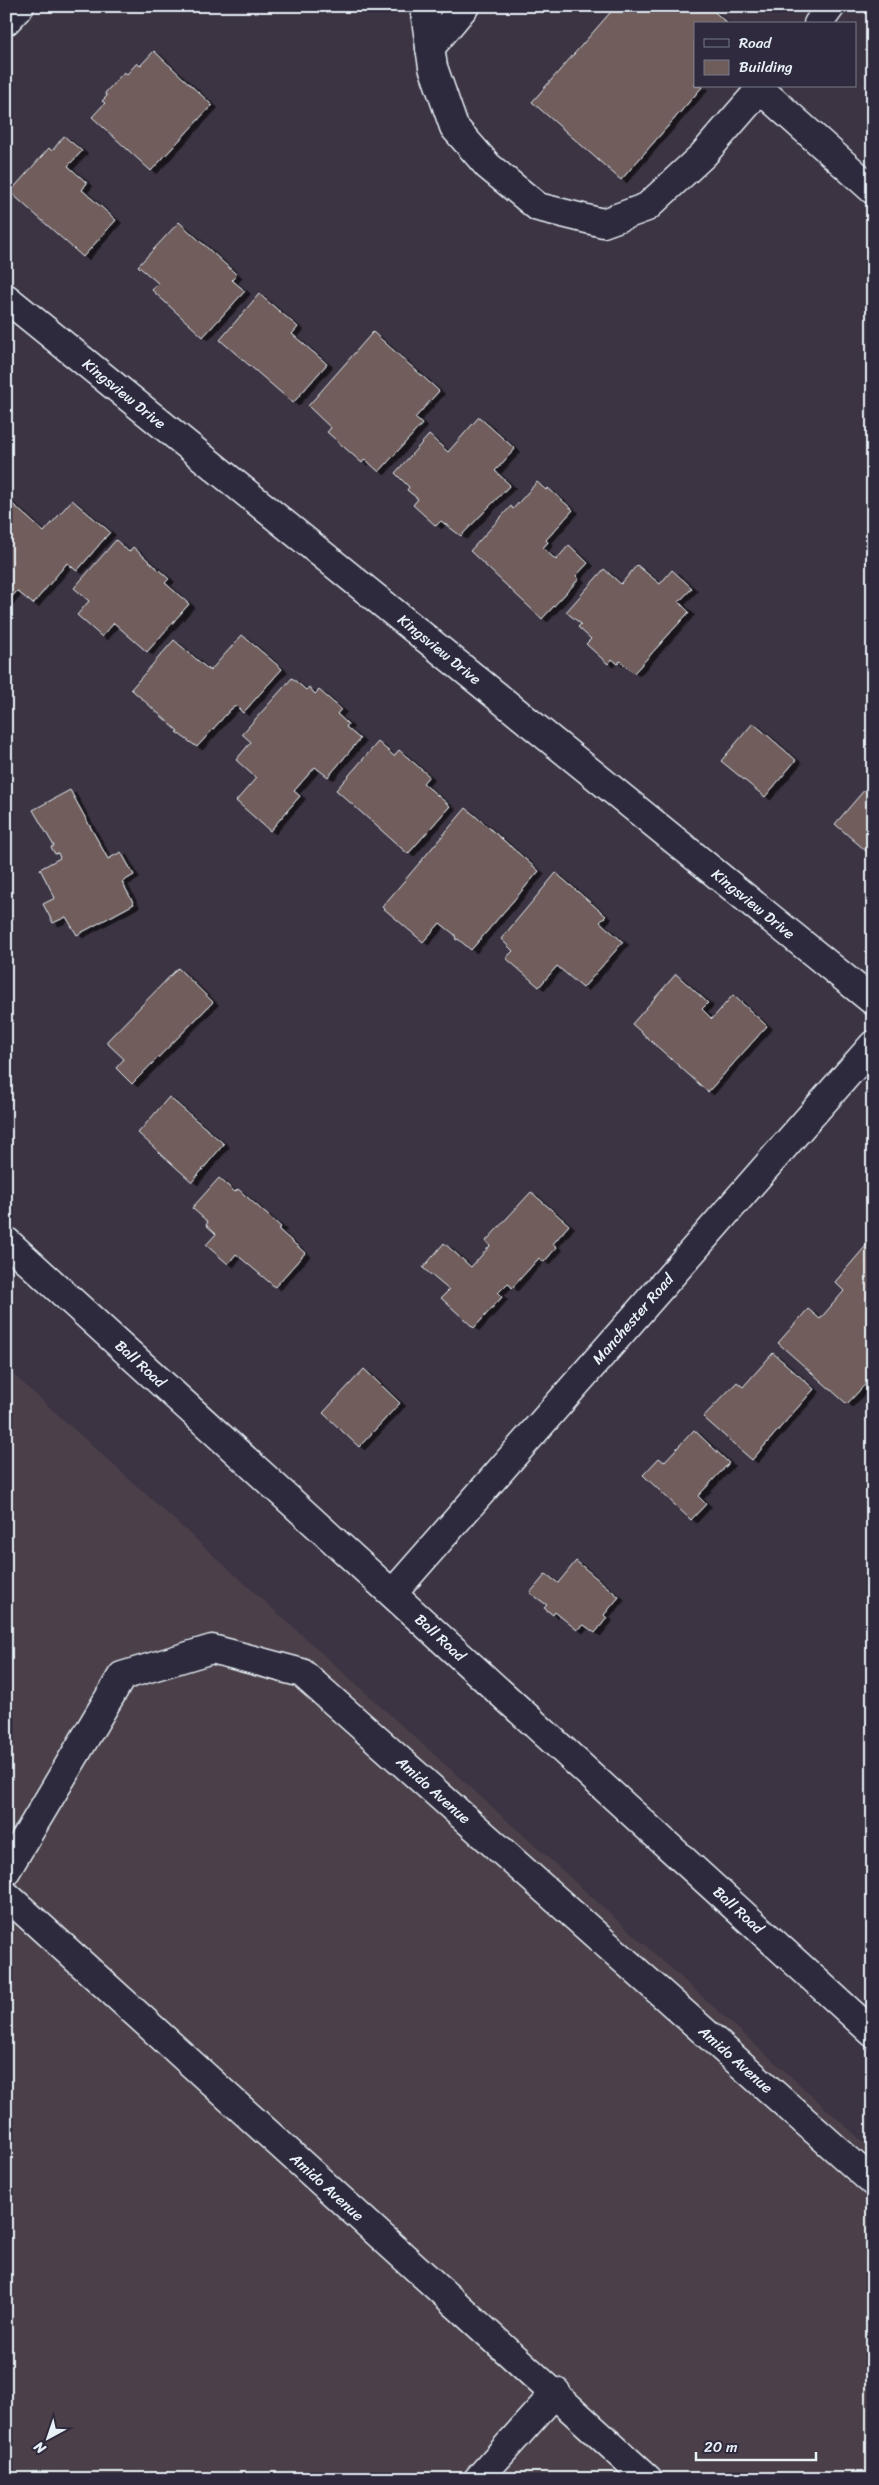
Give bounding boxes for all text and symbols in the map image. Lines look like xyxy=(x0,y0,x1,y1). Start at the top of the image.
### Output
legend xyxy=(694,22,856,88)
text: Road xyxy=(739,30,772,56)
text: Building xyxy=(739,54,793,80)
street label: Kingsview Drive xyxy=(76,352,172,436)
street label: Kingsview Drive xyxy=(392,607,487,692)
street label: Kingsview Drive xyxy=(706,862,801,946)
street label: Manchester Road xyxy=(586,1267,681,1371)
street label: Ball Road xyxy=(109,1333,173,1395)
street label: Ball Road xyxy=(409,1607,472,1669)
street label: Amido Avenue xyxy=(389,1749,477,1831)
street label: Ball Road xyxy=(707,1880,771,1941)
street label: Amido Avenue xyxy=(692,2018,779,2100)
street label: Amido Avenue xyxy=(283,2146,370,2228)
north arrow xyxy=(22,2412,72,2462)
scale bar xyxy=(696,2430,816,2462)
text: 20 m xyxy=(704,2434,738,2460)
text: N xyxy=(28,2435,52,2461)

